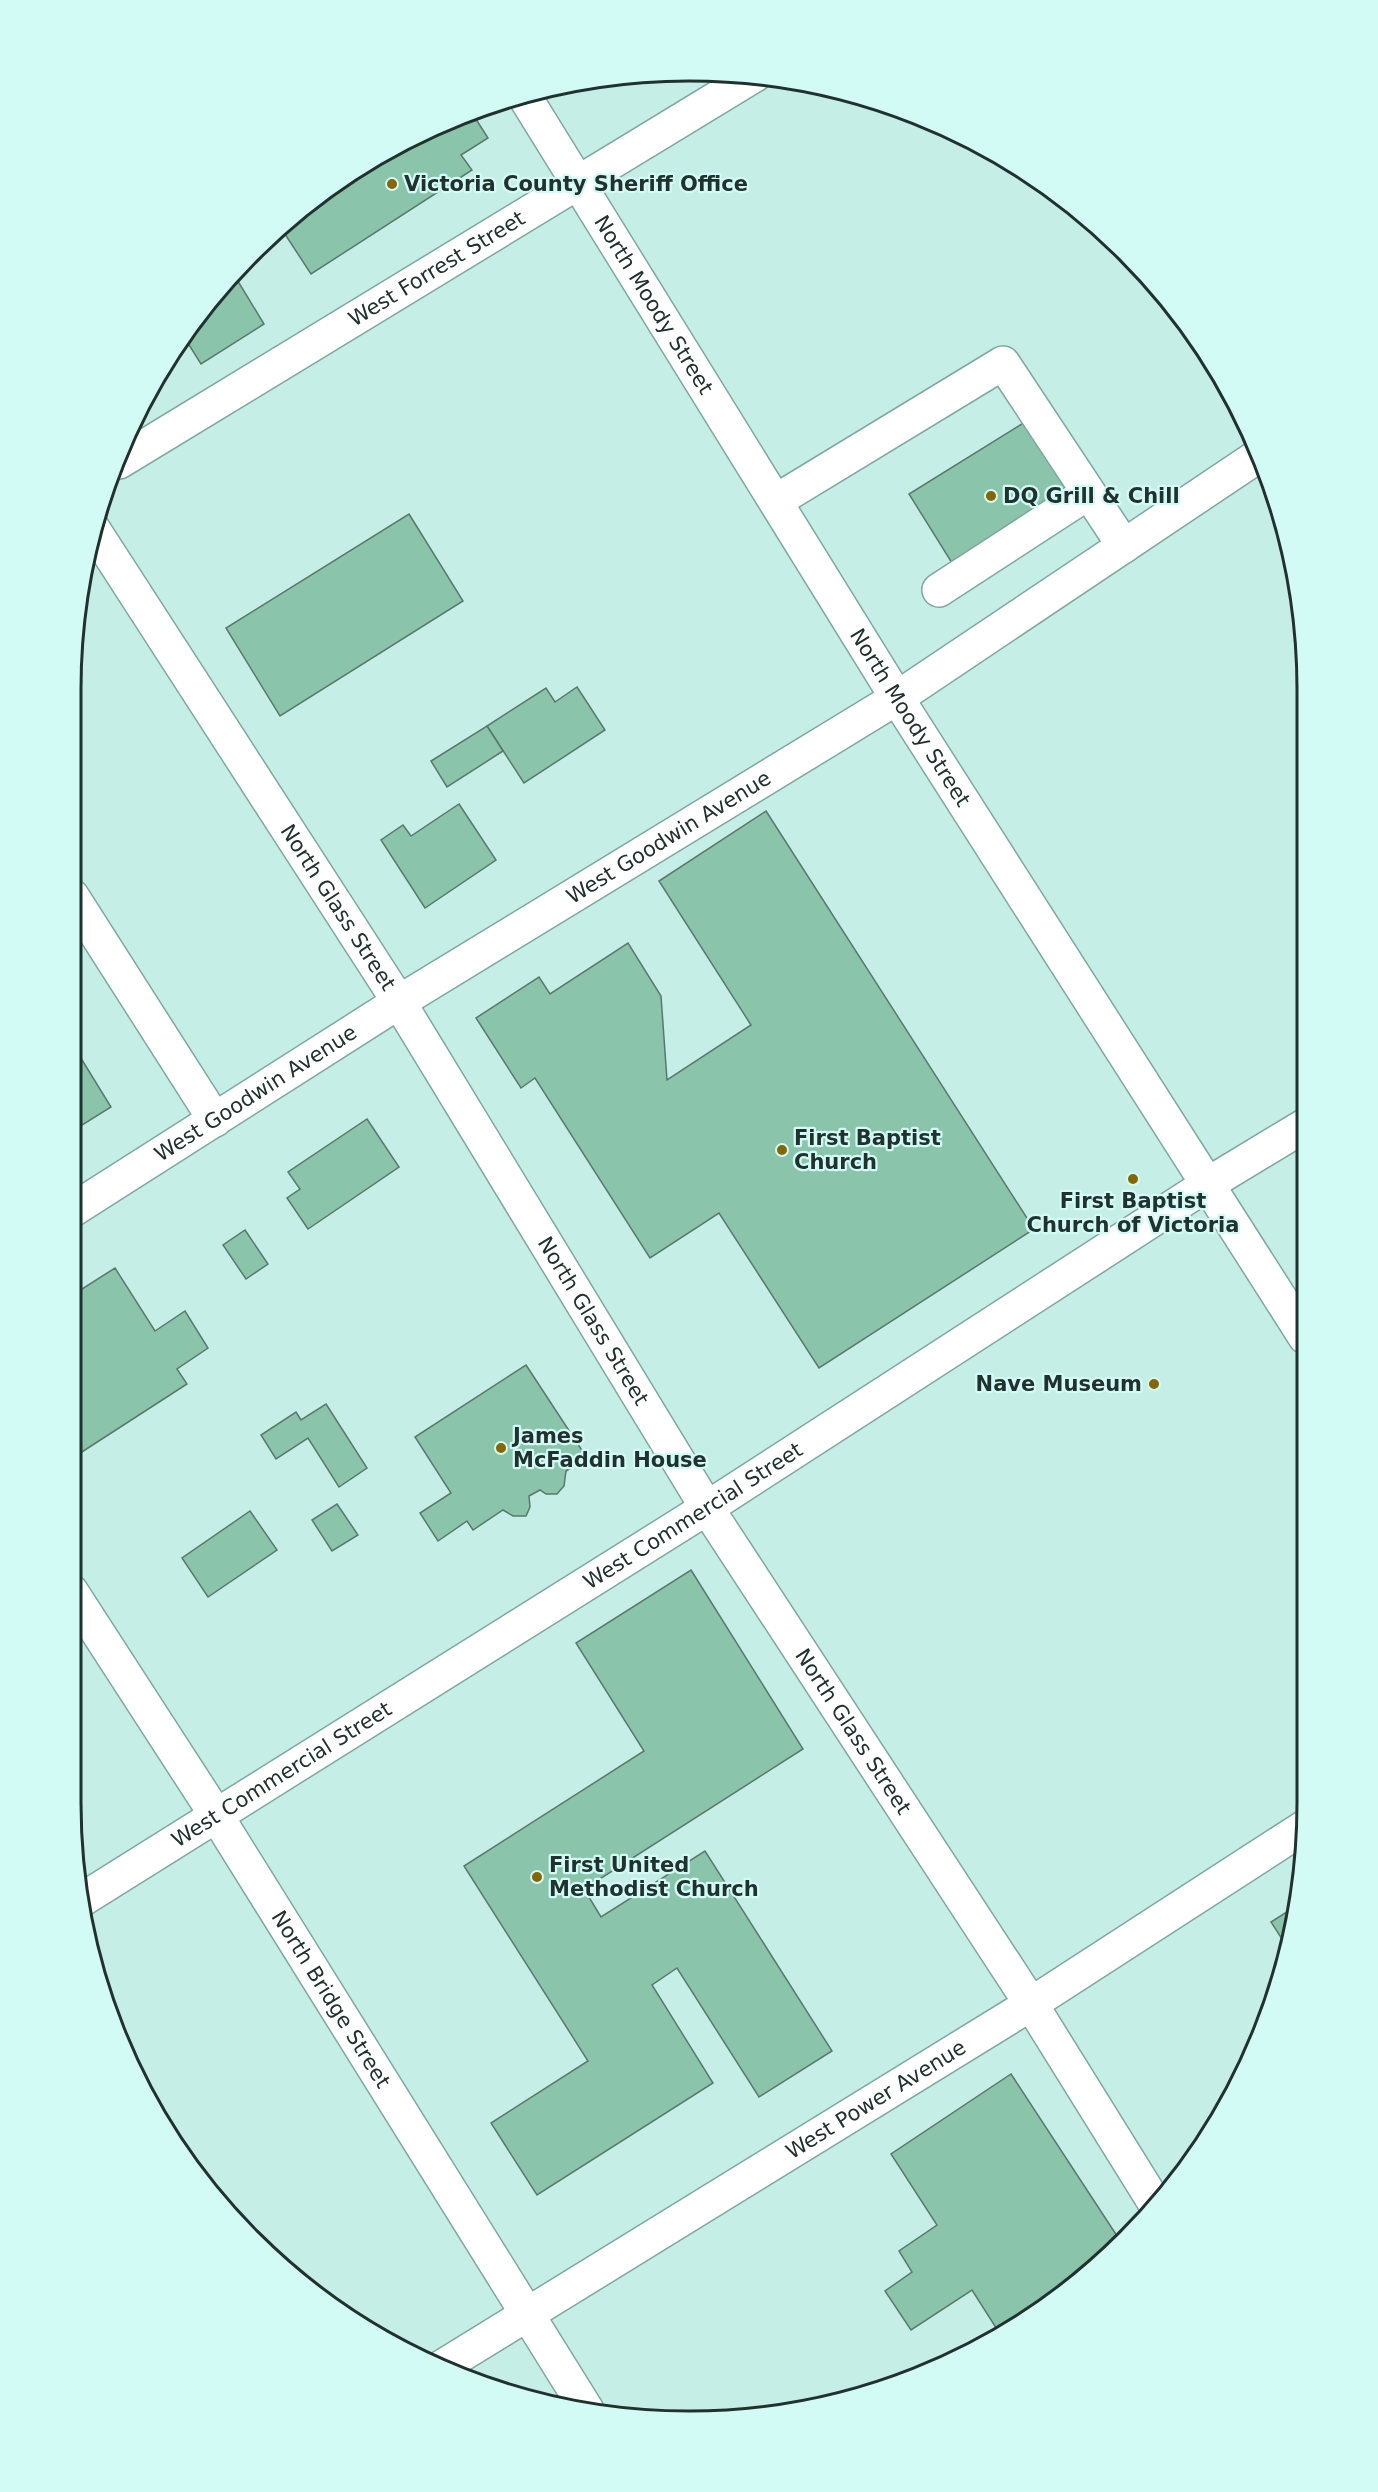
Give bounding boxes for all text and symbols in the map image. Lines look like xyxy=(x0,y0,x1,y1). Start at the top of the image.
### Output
place label: Victoria County Sheriff Office xyxy=(404,172,748,196)
marker: Victoria County Sheriff Office xyxy=(385,177,399,191)
street label: West Forrest Street xyxy=(344,206,529,331)
street label: North Moody Street xyxy=(589,211,718,399)
place label: DQ Grill & Chill xyxy=(1003,484,1180,508)
marker: DQ Grill & Chill xyxy=(984,489,998,503)
street label: North Moody Street xyxy=(845,624,975,811)
street label: West Goodwin Avenue xyxy=(562,766,775,909)
street label: North Glass Street xyxy=(275,820,400,995)
street label: West Goodwin Avenue xyxy=(150,1020,361,1167)
place label: First Baptist Church xyxy=(794,1126,941,1174)
marker: First Baptist Church xyxy=(775,1143,789,1157)
marker: First Baptist Church of Victoria xyxy=(1126,1172,1140,1186)
place label: First Baptist Church of Victoria xyxy=(1027,1189,1239,1237)
street label: North Glass Street xyxy=(533,1232,654,1410)
place label: Nave Museum xyxy=(976,1372,1142,1396)
marker: Nave Museum xyxy=(1147,1377,1161,1391)
place label: James McFaddin House xyxy=(511,1424,707,1472)
street label: West Commercial Street xyxy=(579,1437,807,1594)
marker: James McFaddin House xyxy=(494,1441,508,1455)
street label: North Glass Street xyxy=(790,1644,916,1819)
street label: West Commercial Street xyxy=(167,1697,396,1852)
place label: First United Methodist Church xyxy=(549,1853,759,1901)
marker: First United Methodist Church xyxy=(530,1870,544,1884)
street label: North Bridge Street xyxy=(267,1906,395,2092)
street label: West Power Avenue xyxy=(782,2035,970,2164)

